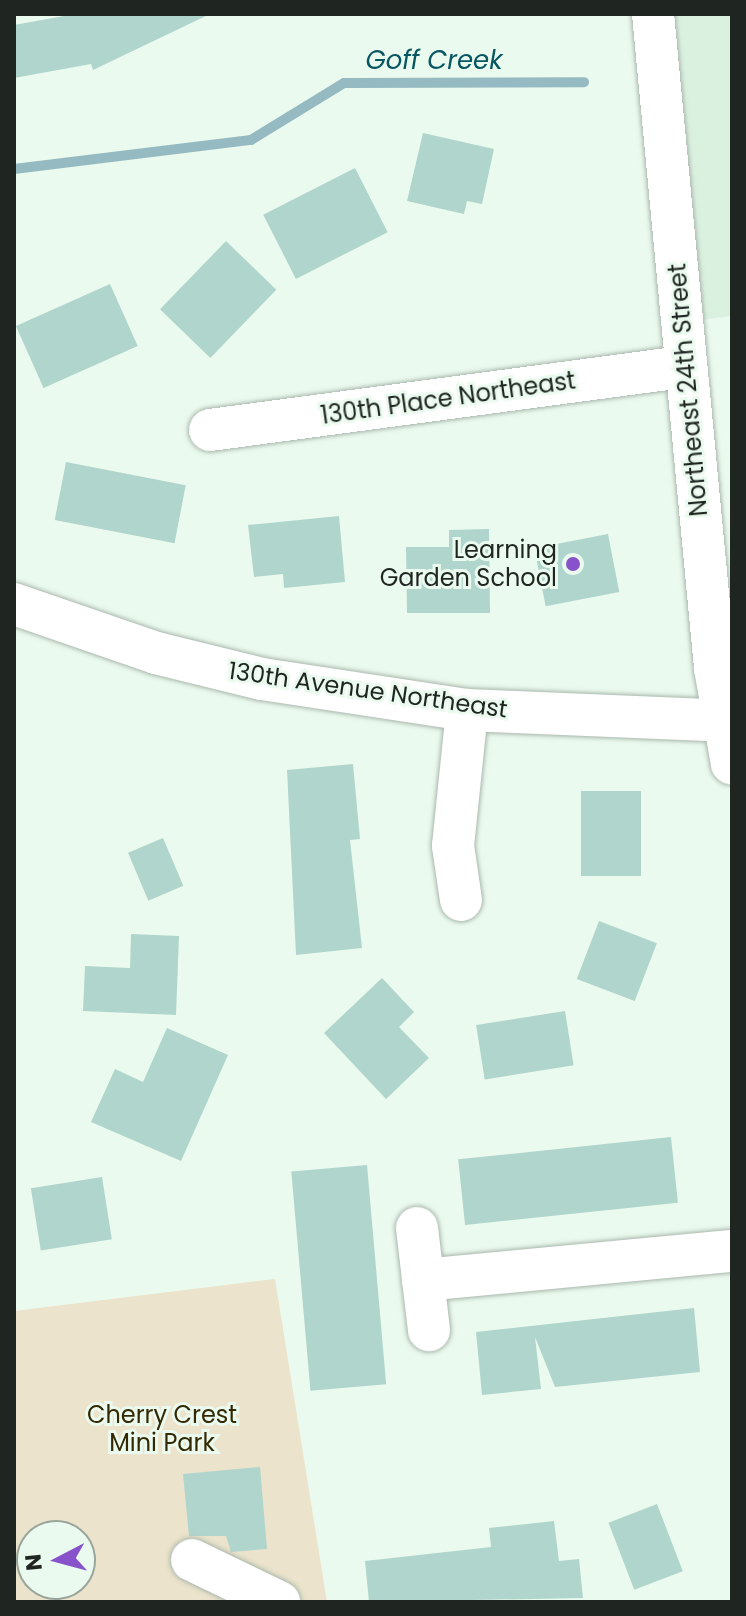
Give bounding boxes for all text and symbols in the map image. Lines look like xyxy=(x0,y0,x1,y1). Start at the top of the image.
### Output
water label: Goff Creek xyxy=(365,45,503,77)
street label: Northeast 24th Street xyxy=(663,262,713,518)
street label: 130th Place Northeast xyxy=(319,366,577,430)
place label: Learning Garden School xyxy=(380,536,557,592)
marker: Learning Garden School xyxy=(564,555,582,573)
street label: 130th Avenue Northeast xyxy=(227,656,509,724)
park label: Cherry Crest Mini Park xyxy=(87,1401,237,1457)
north arrow xyxy=(16,1520,96,1600)
text: N xyxy=(17,1553,50,1572)

